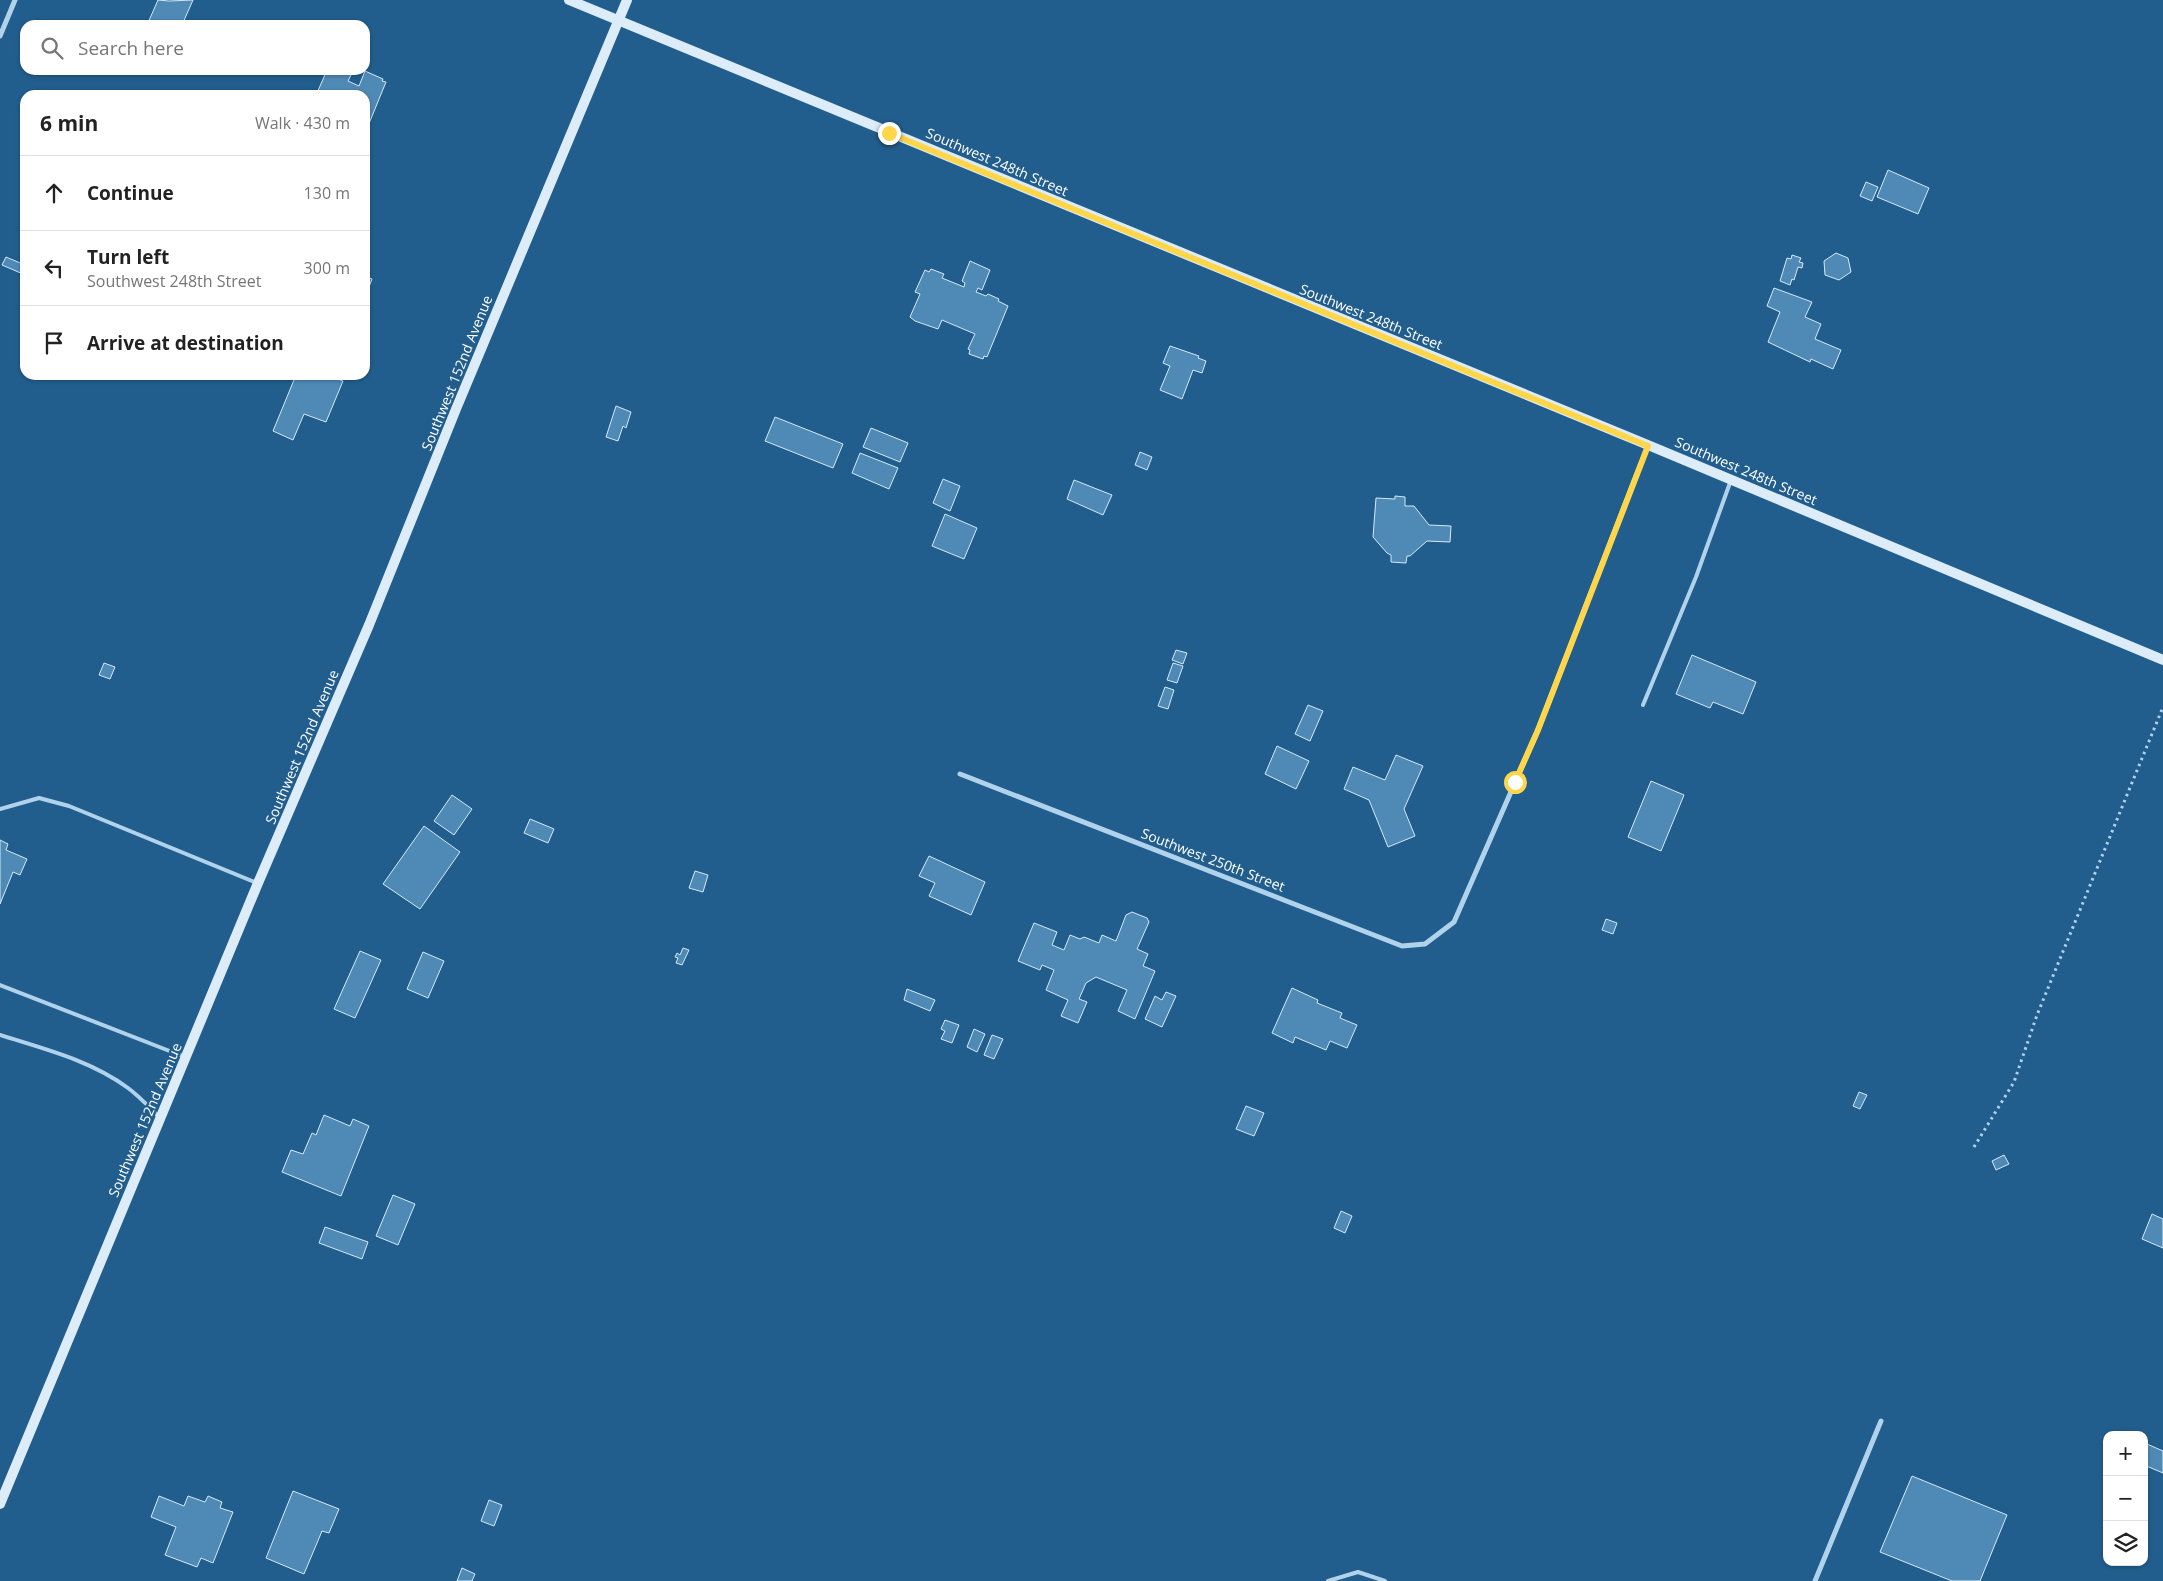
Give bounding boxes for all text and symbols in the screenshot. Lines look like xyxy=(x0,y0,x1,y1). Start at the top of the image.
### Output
search box xyxy=(20,20,370,75)
icon: search xyxy=(38,34,66,62)
text: Search here xyxy=(78,35,184,61)
text: 6 min xyxy=(40,109,98,137)
text: Walk · 430 m xyxy=(255,112,350,134)
route end xyxy=(878,122,901,145)
street label: Southwest 248th Street xyxy=(923,123,1071,200)
icon: ahead xyxy=(40,179,68,207)
text: Continue xyxy=(87,180,174,206)
text: 130 m xyxy=(304,182,350,204)
text: Turn left xyxy=(87,244,169,270)
icon: left xyxy=(40,254,68,282)
text: 300 m xyxy=(304,257,350,279)
text: Southwest 248th Street xyxy=(87,270,261,292)
street label: Southwest 248th Street xyxy=(1297,279,1445,354)
street label: Southwest 152nd Avenue xyxy=(417,292,496,453)
icon: arrive xyxy=(40,329,68,357)
text: Arrive at destination xyxy=(87,330,284,356)
street label: Southwest 248th Street xyxy=(1672,432,1820,509)
street label: Southwest 152nd Avenue xyxy=(260,667,343,827)
route start xyxy=(1504,771,1527,794)
street label: Southwest 250th Street xyxy=(1139,823,1288,896)
street label: Southwest 152nd Avenue xyxy=(103,1040,186,1200)
map controls xyxy=(2103,1431,2148,1566)
button: + xyxy=(2103,1431,2148,1476)
button: − xyxy=(2103,1476,2148,1521)
button: layers xyxy=(2103,1521,2148,1566)

